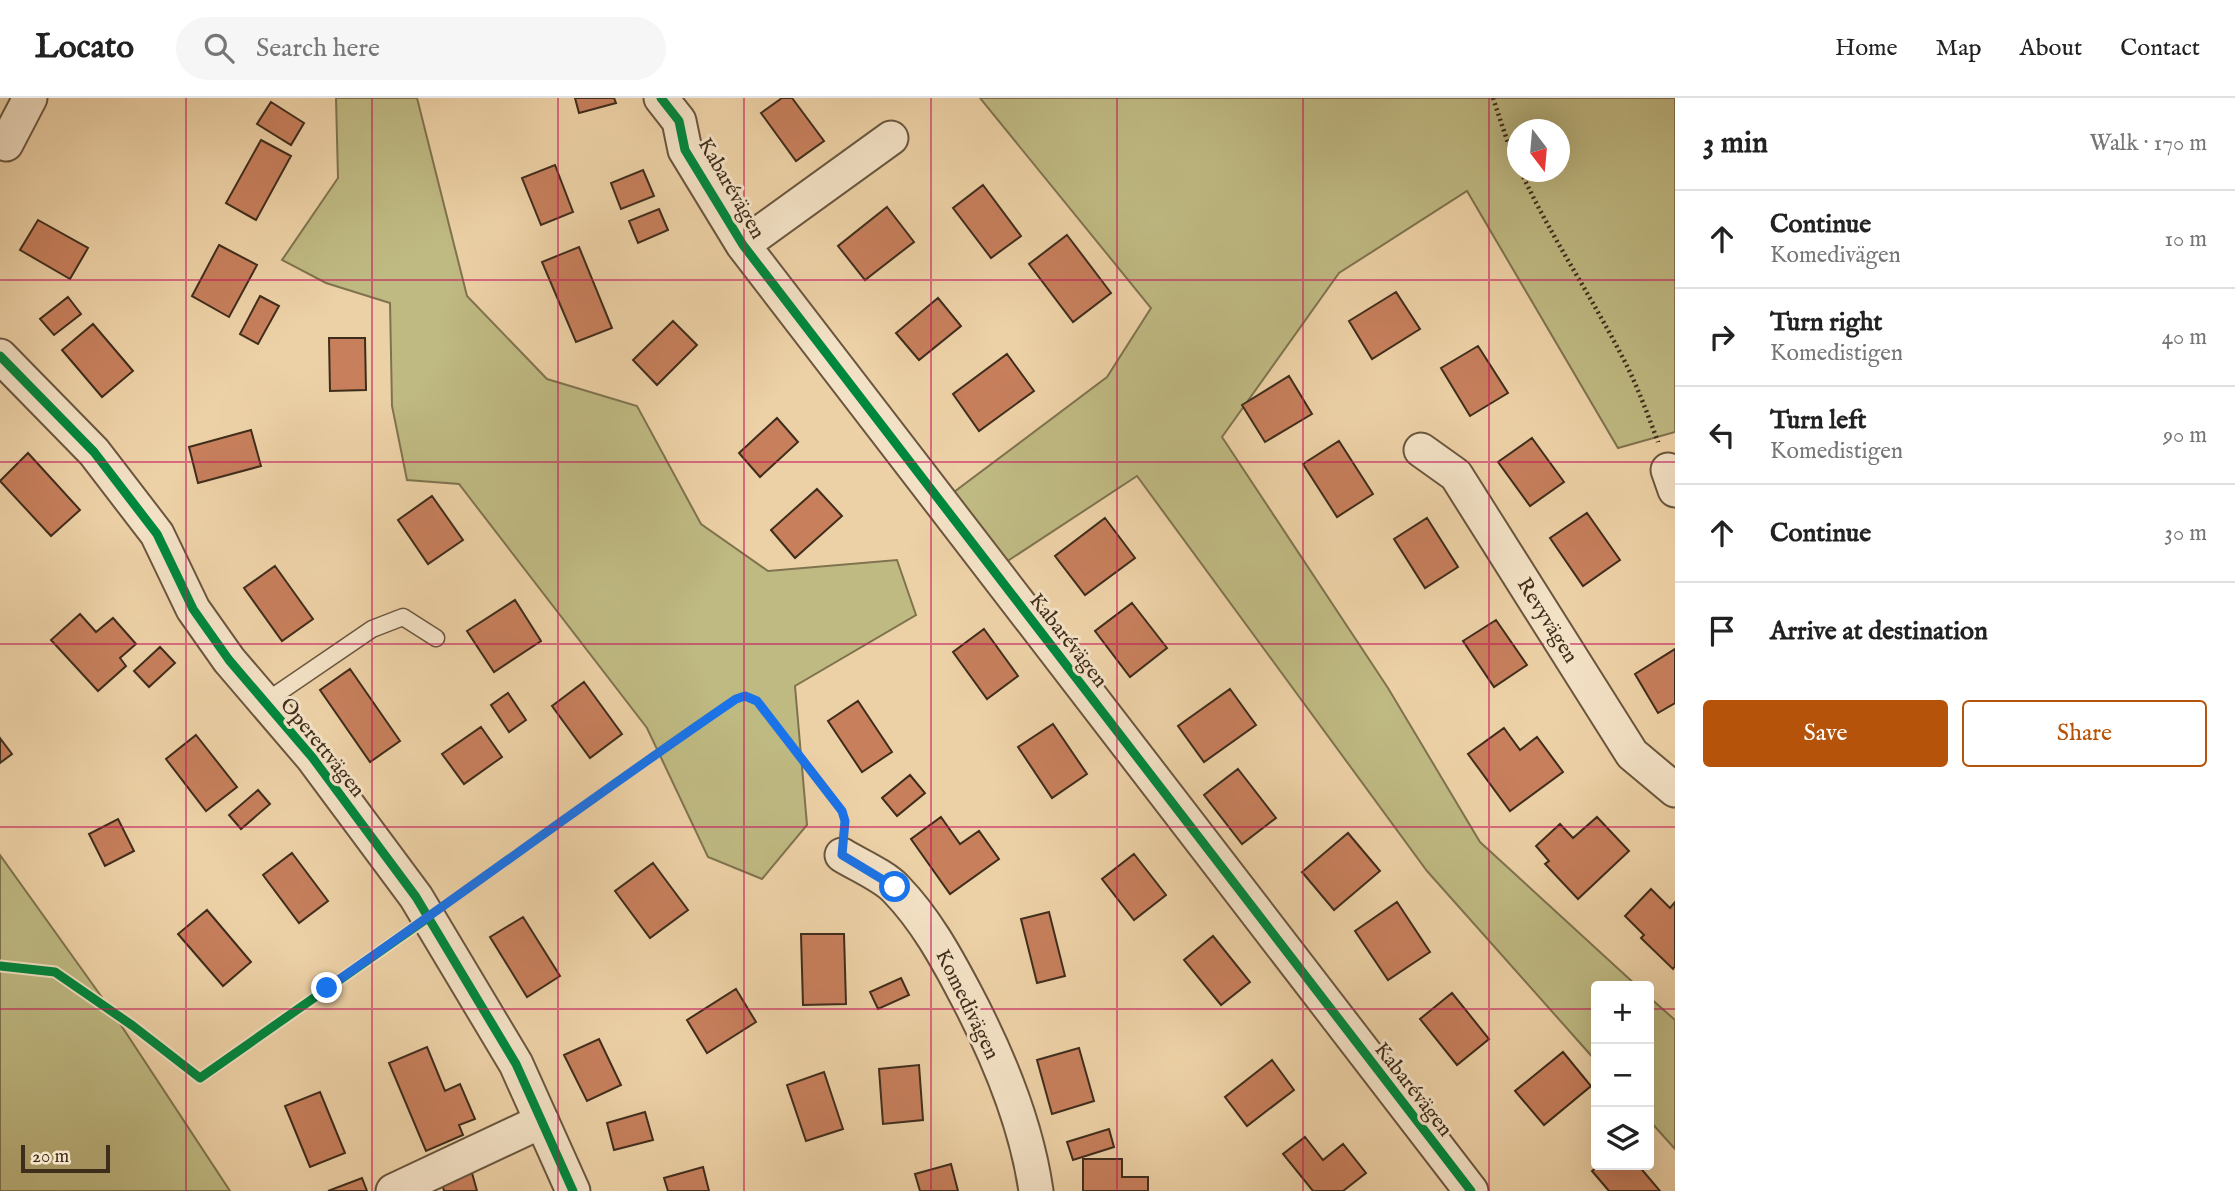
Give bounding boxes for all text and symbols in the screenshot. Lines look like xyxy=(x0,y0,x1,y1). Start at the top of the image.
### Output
search box xyxy=(176,17,666,80)
text: Locato xyxy=(35,27,134,69)
icon: search xyxy=(200,29,238,67)
text: Search here xyxy=(256,32,380,65)
text: Home xyxy=(1835,33,1898,64)
text: Map xyxy=(1936,33,1982,64)
text: About xyxy=(2020,33,2082,64)
text: Contact xyxy=(2120,33,2200,64)
north arrow xyxy=(1507,119,1570,182)
text: 3 min xyxy=(1703,125,1768,163)
text: Walk · 170 m xyxy=(2089,129,2207,158)
street label: Kabarévägen xyxy=(691,133,771,244)
text: Continue xyxy=(1770,208,1871,241)
icon: ahead xyxy=(1703,220,1741,258)
text: 10 m xyxy=(2164,225,2207,254)
text: Komedivägen xyxy=(1770,241,1901,270)
text: Turn right xyxy=(1770,306,1883,339)
icon: right xyxy=(1703,318,1741,356)
text: 40 m xyxy=(2162,323,2207,352)
text: Komedistigen xyxy=(1770,339,1903,368)
text: Turn left xyxy=(1770,404,1867,437)
icon: left xyxy=(1703,416,1741,454)
text: 90 m xyxy=(2163,421,2207,450)
text: Komedistigen xyxy=(1770,437,1903,466)
icon: ahead xyxy=(1703,514,1741,552)
text: Continue xyxy=(1770,517,1871,550)
text: 30 m xyxy=(2164,519,2207,548)
street label: Revyvägen xyxy=(1510,573,1584,669)
street label: Kabarévägen xyxy=(1023,588,1113,694)
icon: arrive xyxy=(1703,612,1741,650)
text: Arrive at destination xyxy=(1770,615,1988,648)
street label: Operettvägen xyxy=(273,693,370,803)
button: Save xyxy=(1703,700,1948,767)
button: Share xyxy=(1962,700,2207,767)
route start xyxy=(879,871,910,902)
street label: Komedivägen xyxy=(928,945,1005,1064)
route end xyxy=(311,972,342,1003)
map controls xyxy=(1591,981,1654,1170)
button: + xyxy=(1591,981,1654,1044)
street label: Kabarévägen xyxy=(1368,1037,1458,1143)
button: − xyxy=(1591,1044,1654,1107)
button: layers xyxy=(1591,1107,1654,1170)
scale bar xyxy=(21,1142,110,1174)
text: 20 m xyxy=(32,1145,69,1169)

